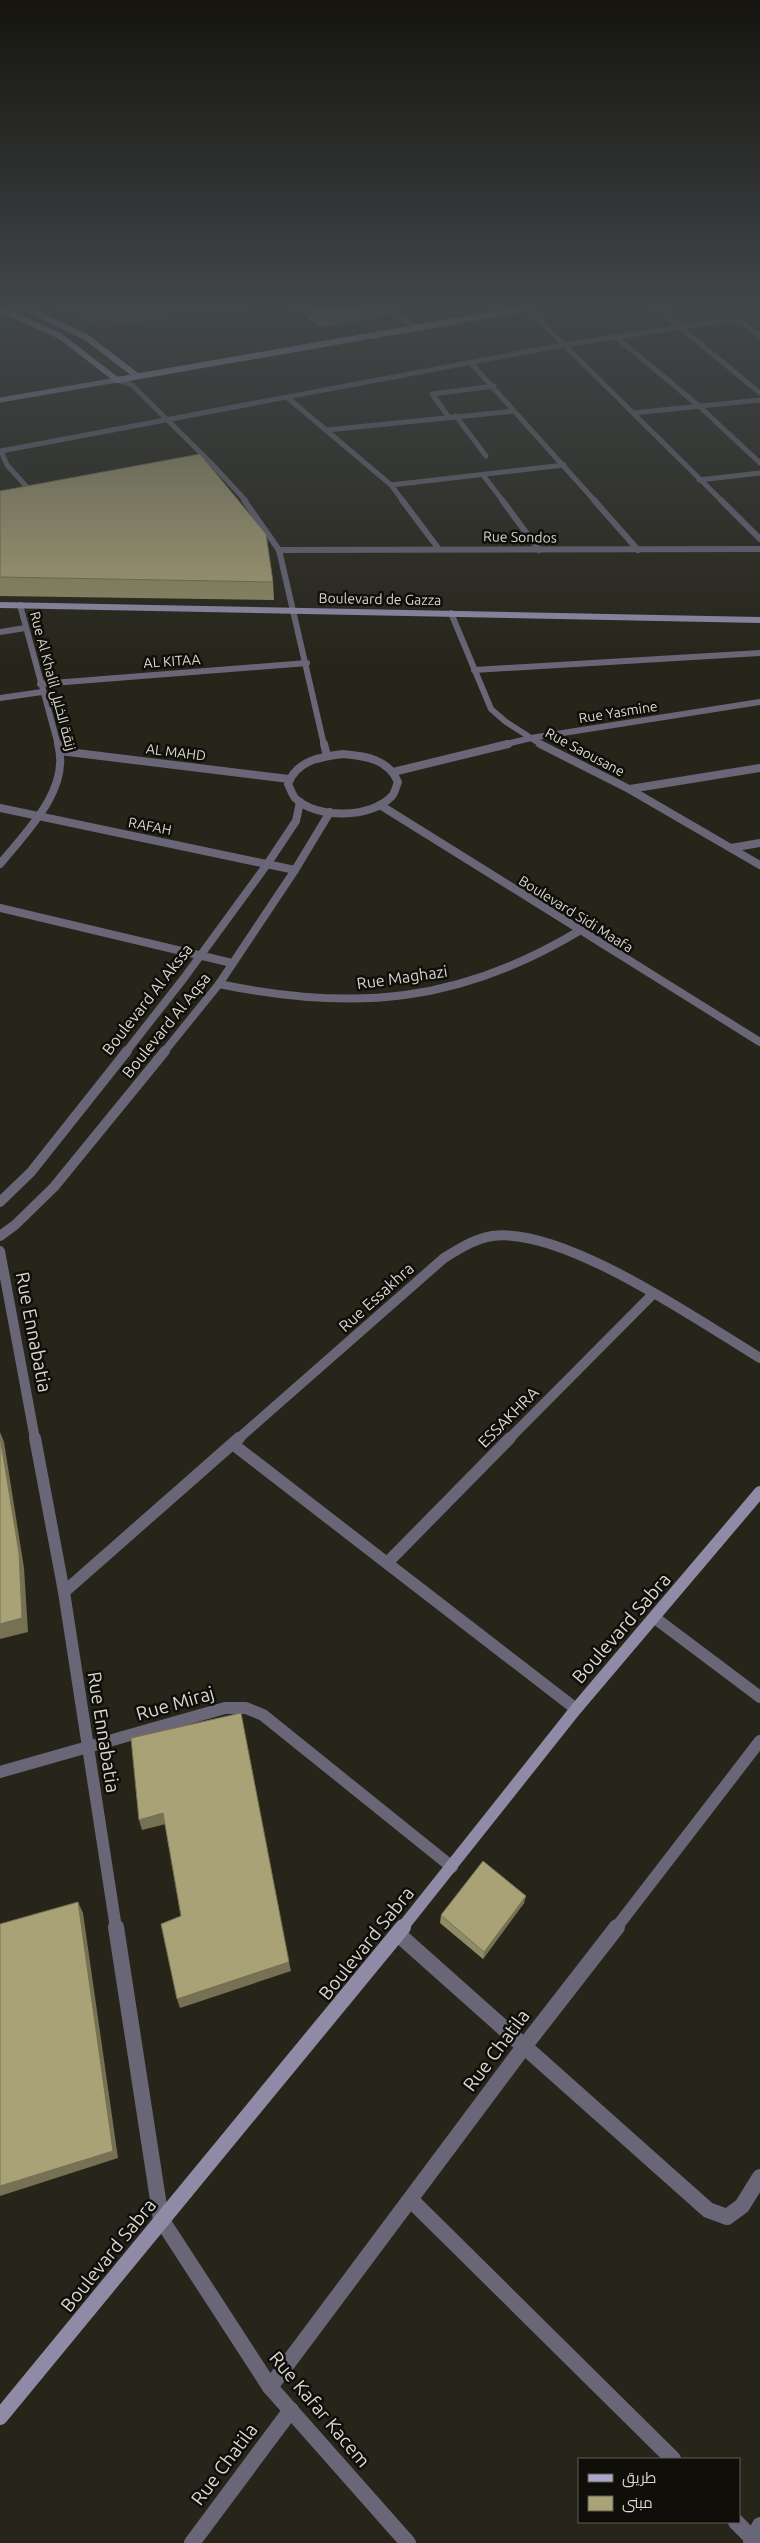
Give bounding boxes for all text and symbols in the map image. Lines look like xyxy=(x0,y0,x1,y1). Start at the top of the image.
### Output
street label: Rue Sondos xyxy=(483,528,557,546)
street label: Boulevard de Gazza xyxy=(318,590,442,608)
street label: Rue Al Khalil زنقة الخليل xyxy=(27,610,79,752)
street label: AL KITAA xyxy=(143,651,201,671)
street label: Rue Yasmine xyxy=(577,698,659,726)
street label: Rue Saousane xyxy=(543,724,627,780)
street label: AL MAHD xyxy=(145,740,207,764)
street label: RAFAH xyxy=(127,814,173,838)
street label: Boulevard Sidi Maafa xyxy=(516,872,636,956)
street label: Boulevard Al Akssa xyxy=(98,940,196,1058)
street label: Rue Maghazi xyxy=(355,962,449,992)
street label: Boulevard Al Aqsa xyxy=(118,969,214,1081)
street label: Rue Essakhra xyxy=(335,1259,417,1335)
street label: Rue Ennabatia xyxy=(12,1270,56,1394)
street label: ESSAKHRA xyxy=(474,1383,542,1451)
street label: Boulevard Sabra xyxy=(567,1568,675,1688)
street label: Rue Ennabatia xyxy=(84,1670,124,1794)
street label: Rue Miraj xyxy=(133,1681,217,1725)
street label: Boulevard Sabra xyxy=(314,1882,418,2004)
street label: Rue Chatila xyxy=(458,2005,534,2095)
street label: Boulevard Sabra xyxy=(56,2194,160,2316)
street label: Rue Kafar Kacem xyxy=(265,2347,375,2471)
street label: Rue Chatila xyxy=(186,2419,262,2509)
legend xyxy=(578,2458,740,2523)
text: طريق xyxy=(622,2469,656,2488)
text: مبنى xyxy=(622,2494,653,2513)

